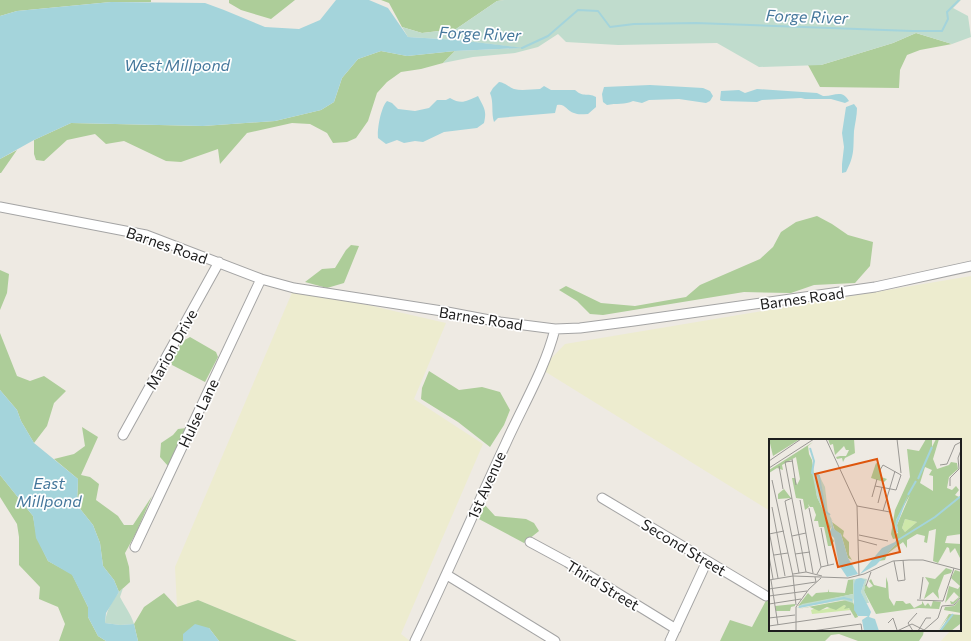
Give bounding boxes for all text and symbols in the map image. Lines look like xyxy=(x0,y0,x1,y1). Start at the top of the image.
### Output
water label: Forge River xyxy=(765,5,849,27)
water label: Forge River xyxy=(438,22,522,44)
water label: West Millpond xyxy=(124,55,231,74)
street label: Barnes Road xyxy=(124,223,210,267)
street label: Barnes Road xyxy=(759,283,845,313)
street label: Barnes Road xyxy=(438,302,524,334)
street label: Marion Drive xyxy=(142,306,200,392)
street label: Hulse Lane xyxy=(174,376,222,450)
inset map xyxy=(769,439,961,631)
street label: 1st Avenue xyxy=(463,448,509,522)
water label: East Millpond xyxy=(17,473,82,510)
street label: Second Street xyxy=(638,515,730,579)
street label: Third Street xyxy=(563,556,643,614)

